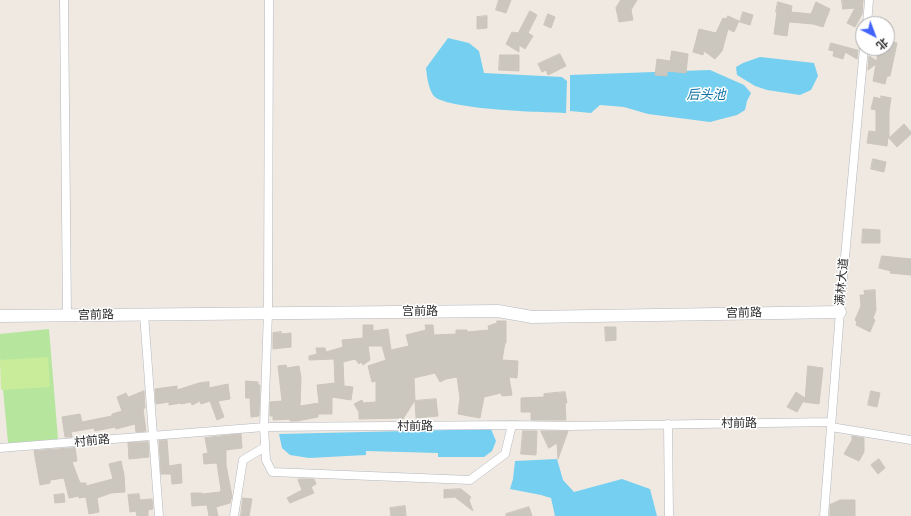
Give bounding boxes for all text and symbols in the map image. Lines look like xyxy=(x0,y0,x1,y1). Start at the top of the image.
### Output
north arrow xyxy=(855,16,895,56)
text: 北 xyxy=(874,35,891,53)
water label: 后头池 xyxy=(687,87,725,103)
street label: 满林大道 xyxy=(833,257,851,307)
street label: 宫前路 xyxy=(402,304,438,318)
street label: 宫前路 xyxy=(726,305,762,321)
street label: 宫前路 xyxy=(78,307,114,323)
street label: 村前路 xyxy=(721,416,757,430)
street label: 村前路 xyxy=(397,419,433,433)
street label: 村前路 xyxy=(73,432,111,450)

